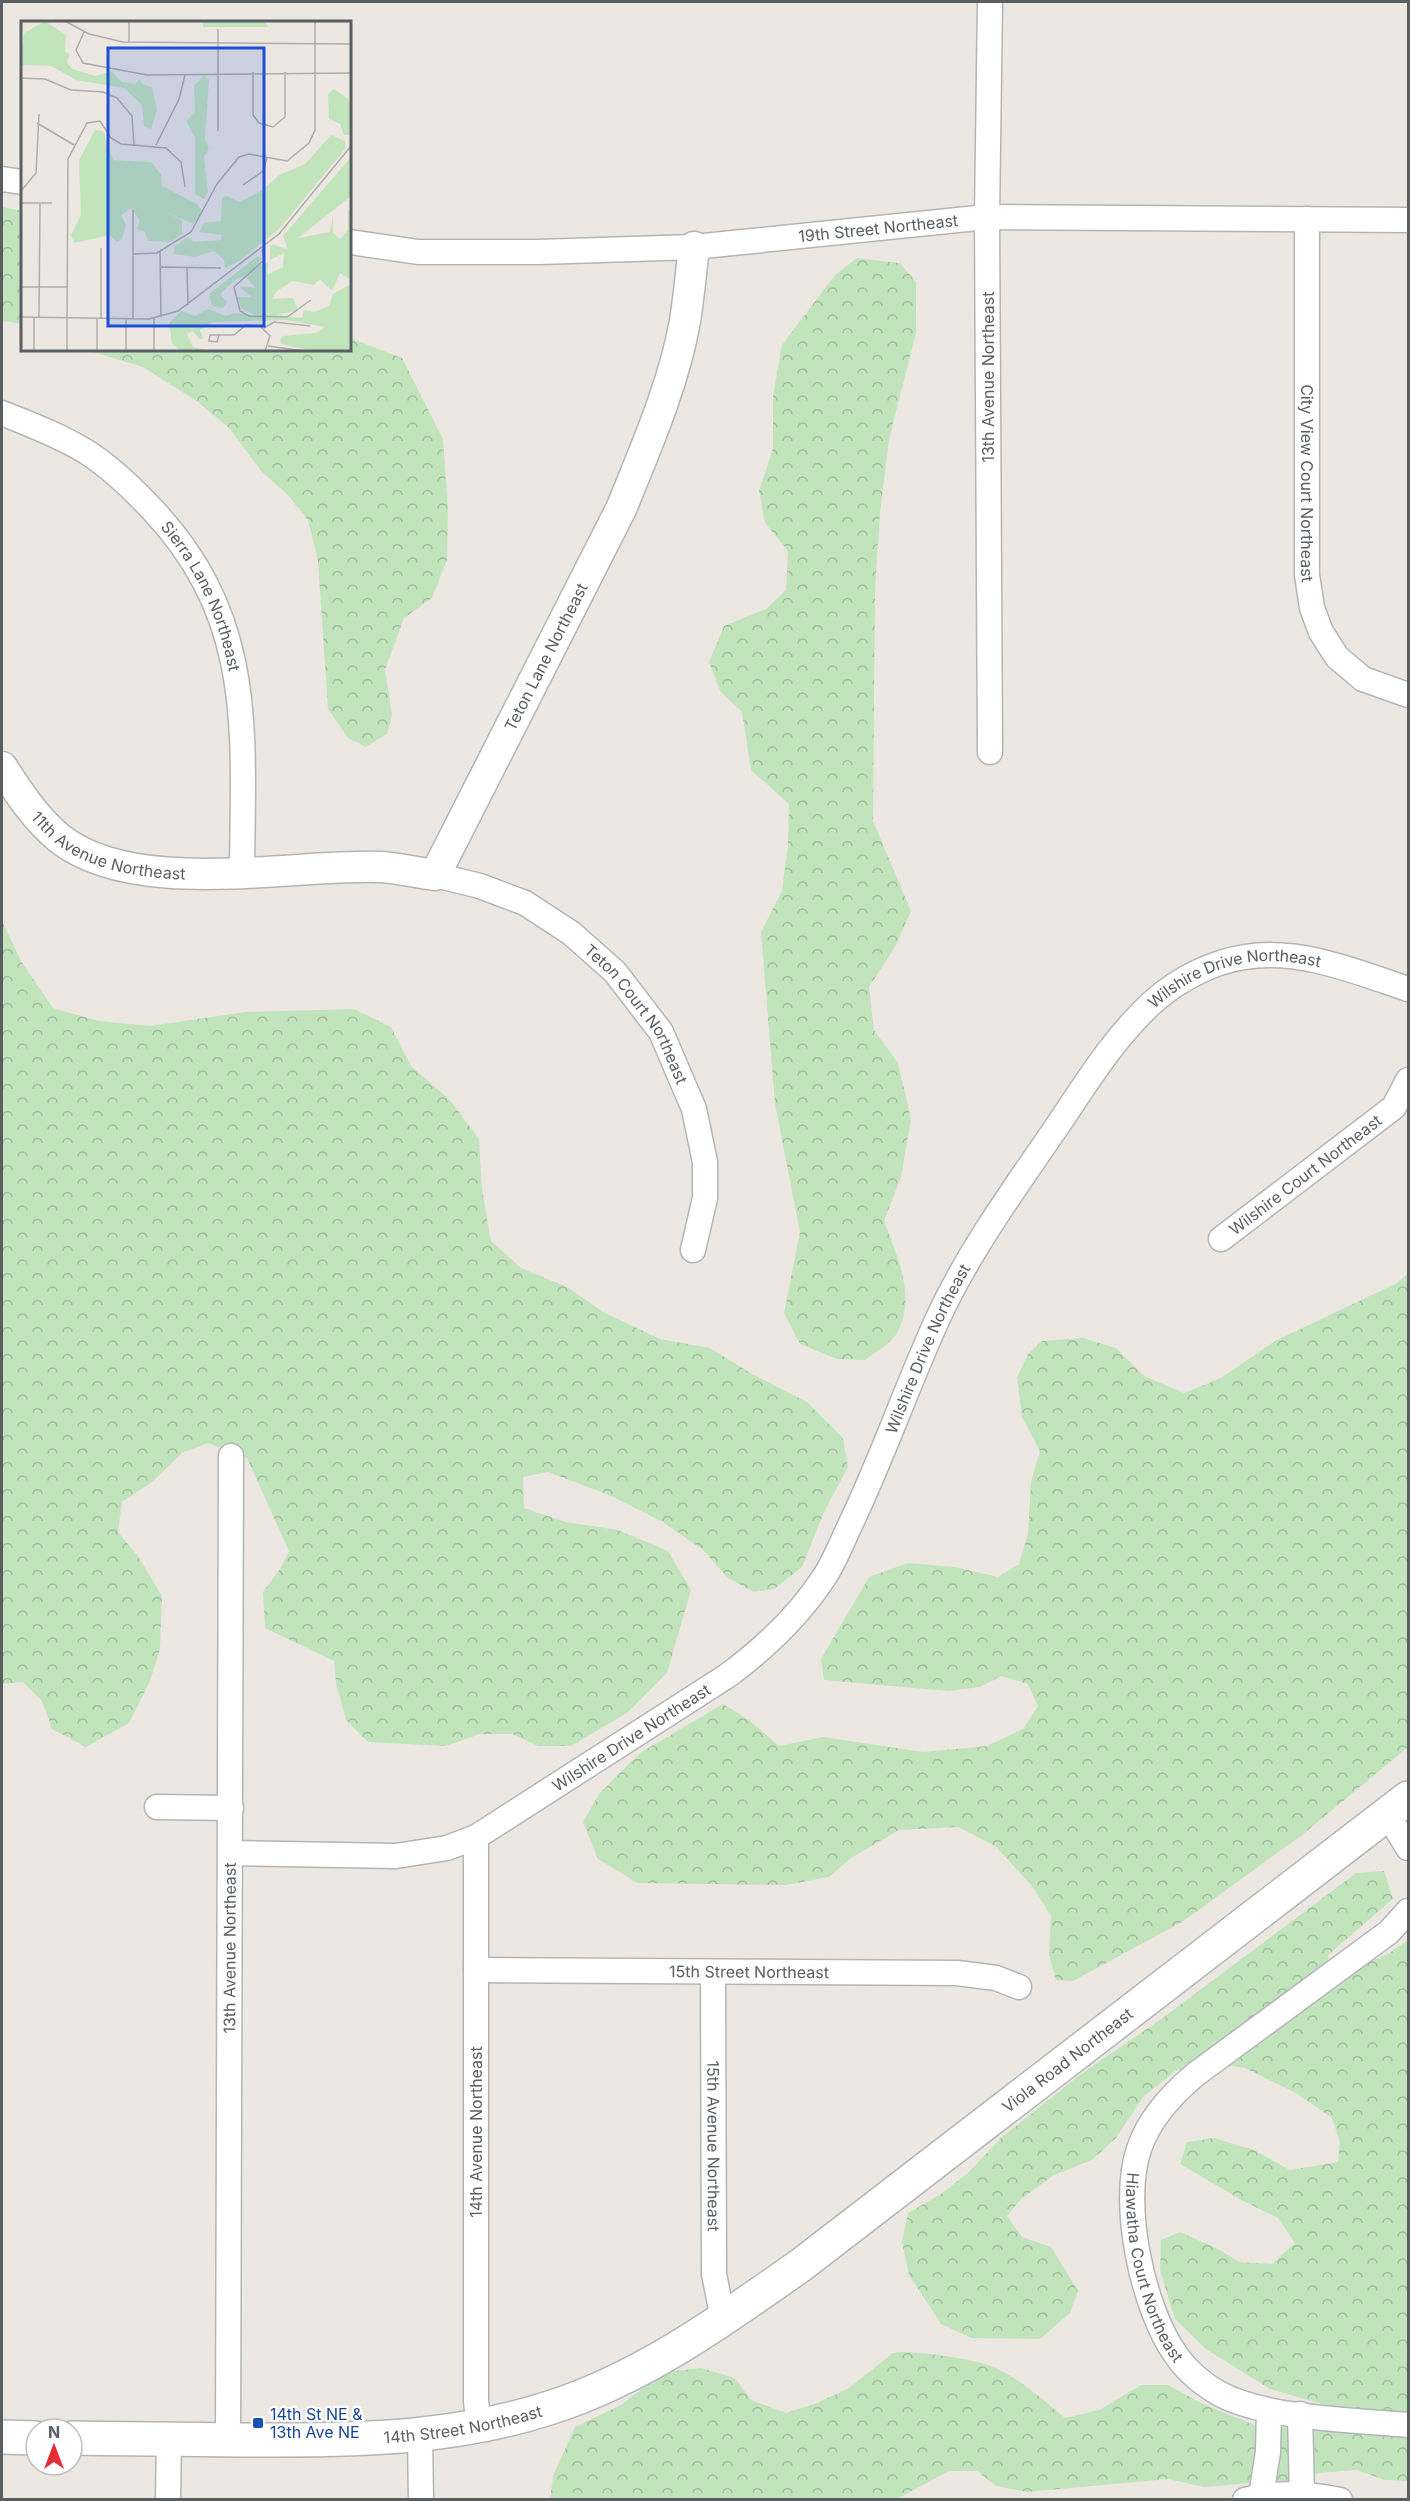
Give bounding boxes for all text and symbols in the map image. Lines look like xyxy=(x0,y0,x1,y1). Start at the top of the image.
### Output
inset map xyxy=(21,21,351,351)
street label: 19th Street Northeast xyxy=(797,210,959,246)
street label: 13th Avenue Northeast xyxy=(978,291,998,463)
street label: City View Court Northeast xyxy=(1297,384,1318,583)
street label: Sierra Lane Northeast xyxy=(157,517,245,673)
street label: Teton Lane Northeast xyxy=(500,580,592,734)
street label: 11th Avenue Northeast xyxy=(27,807,186,884)
street label: Teton Court Northeast xyxy=(580,940,692,1087)
street label: Wilshire Drive Northeast xyxy=(1144,945,1323,1012)
street label: Wilshire Court Northeast xyxy=(1225,1110,1385,1239)
street label: Wilshire Drive Northeast xyxy=(881,1260,974,1436)
street label: Wilshire Drive Northeast xyxy=(548,1679,714,1796)
street label: 13th Avenue Northeast xyxy=(219,1862,240,2034)
street label: 15th Street Northeast xyxy=(669,1961,829,1982)
street label: Viola Road Northeast xyxy=(998,2003,1137,2117)
street label: 14th Avenue Northeast xyxy=(466,2046,486,2218)
street label: 15th Avenue Northeast xyxy=(703,2060,724,2232)
street label: Hiawatha Court Northeast xyxy=(1122,2172,1188,2366)
street label: 14th Street Northeast xyxy=(383,2401,544,2447)
place label: 14th St NE & 13th Ave NE xyxy=(270,2404,363,2442)
marker: 14th St NE & 13th Ave NE xyxy=(251,2416,265,2430)
north arrow xyxy=(24,2417,84,2477)
text: N xyxy=(48,2422,60,2442)

